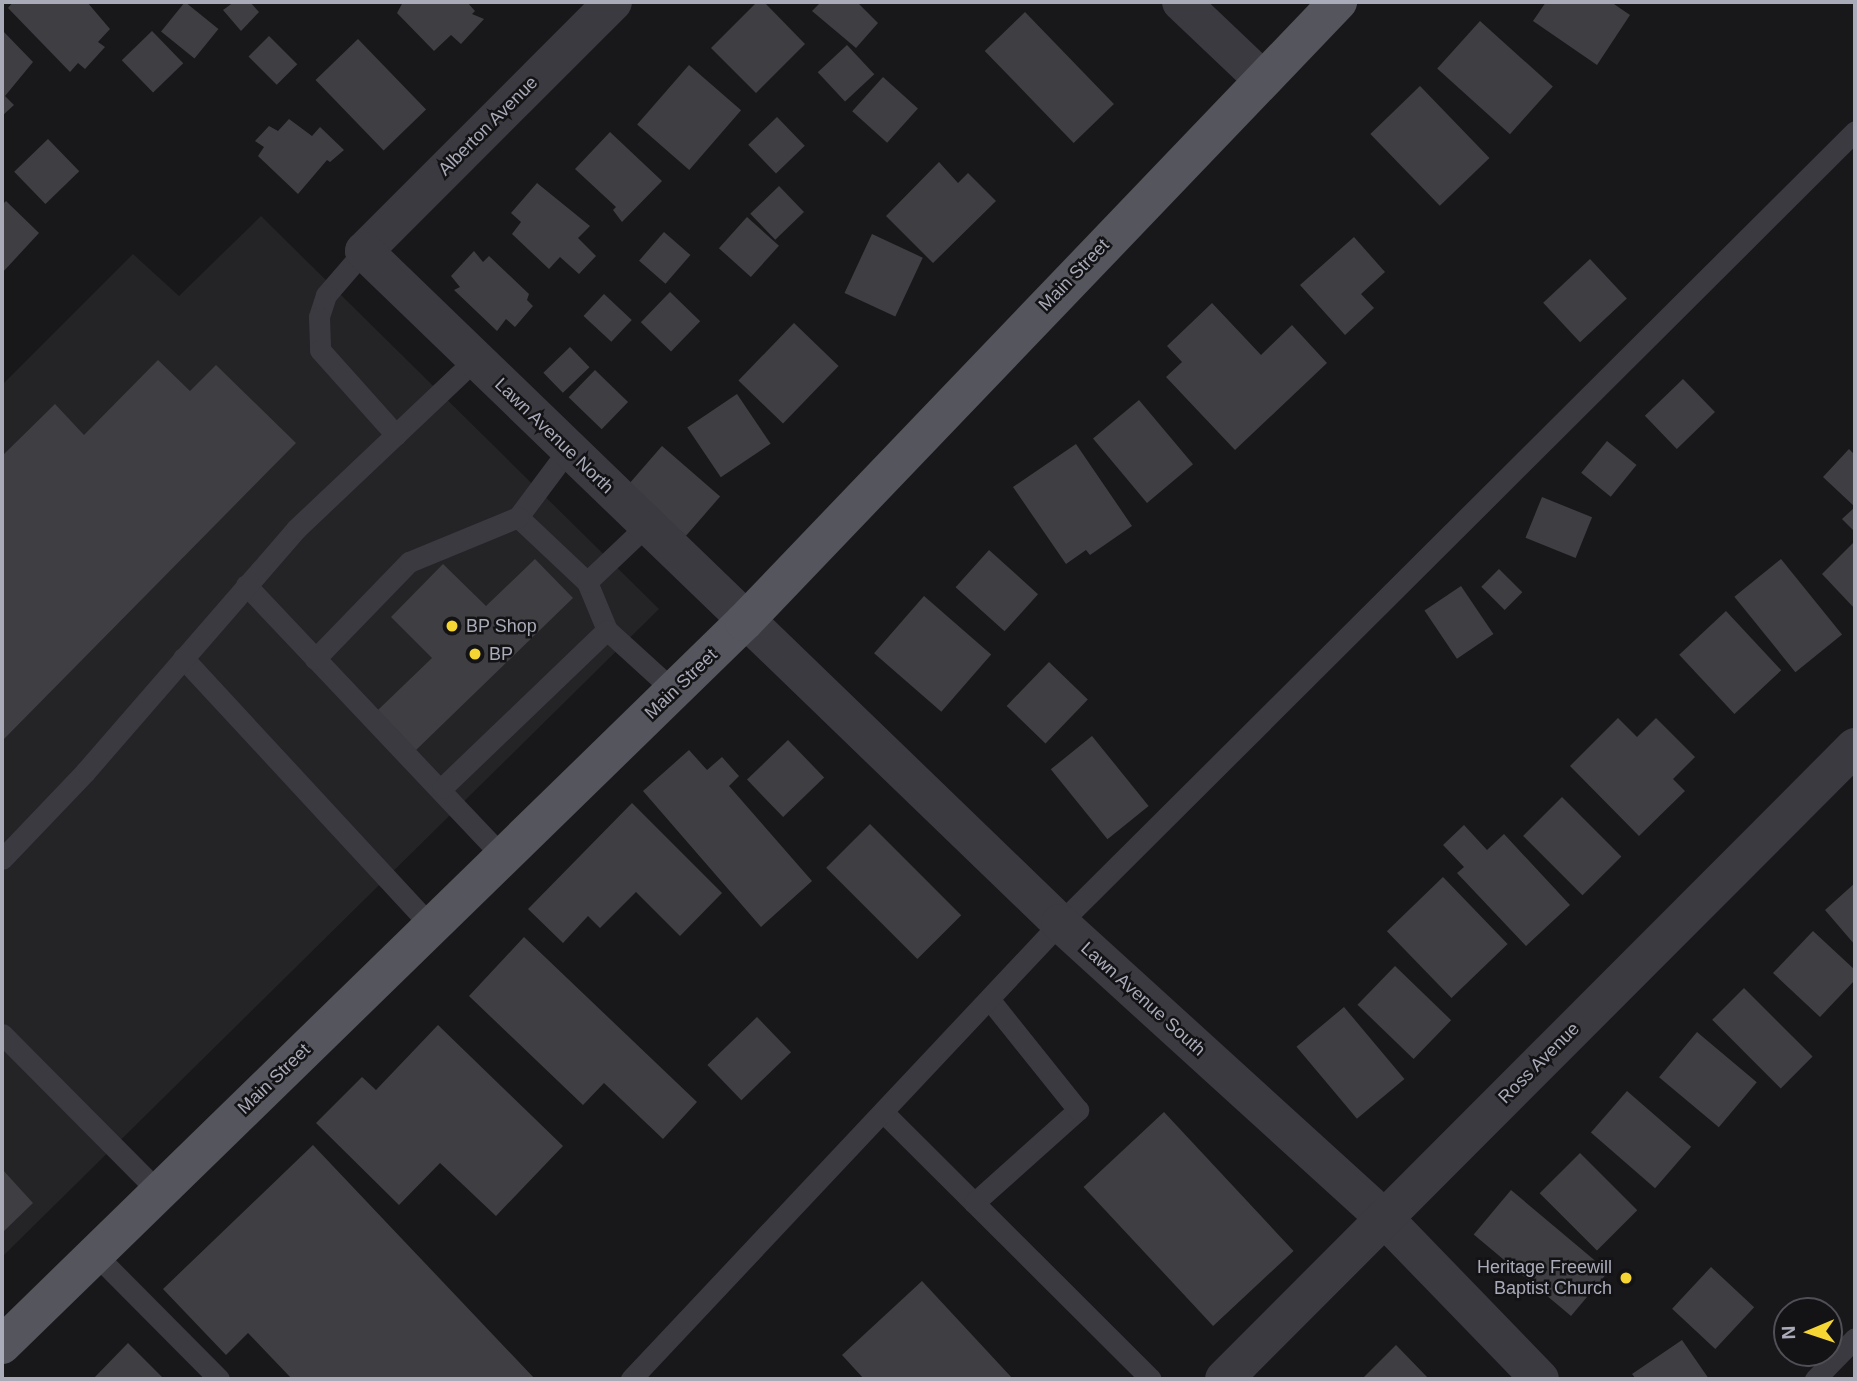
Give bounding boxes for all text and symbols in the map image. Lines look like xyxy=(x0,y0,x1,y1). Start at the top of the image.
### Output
street label: Alberton Avenue xyxy=(433,71,543,181)
street label: Main Street xyxy=(1034,234,1114,316)
street label: Lawn Avenue North xyxy=(490,373,618,499)
place label: BP Shop xyxy=(466,615,537,637)
marker: BP Shop xyxy=(444,618,460,634)
place label: BP xyxy=(489,643,513,665)
street label: Main Street xyxy=(640,644,722,724)
marker: BP xyxy=(467,646,483,662)
street label: Lawn Avenue South xyxy=(1076,937,1210,1061)
street label: Ross Avenue xyxy=(1494,1018,1584,1108)
street label: Main Street xyxy=(233,1039,315,1119)
place label: Heritage Freewill Baptist Church xyxy=(1477,1257,1612,1300)
marker: Heritage Freewill Baptist Church xyxy=(1618,1270,1634,1286)
north arrow xyxy=(1773,1297,1843,1367)
text: N xyxy=(1778,1325,1799,1340)

